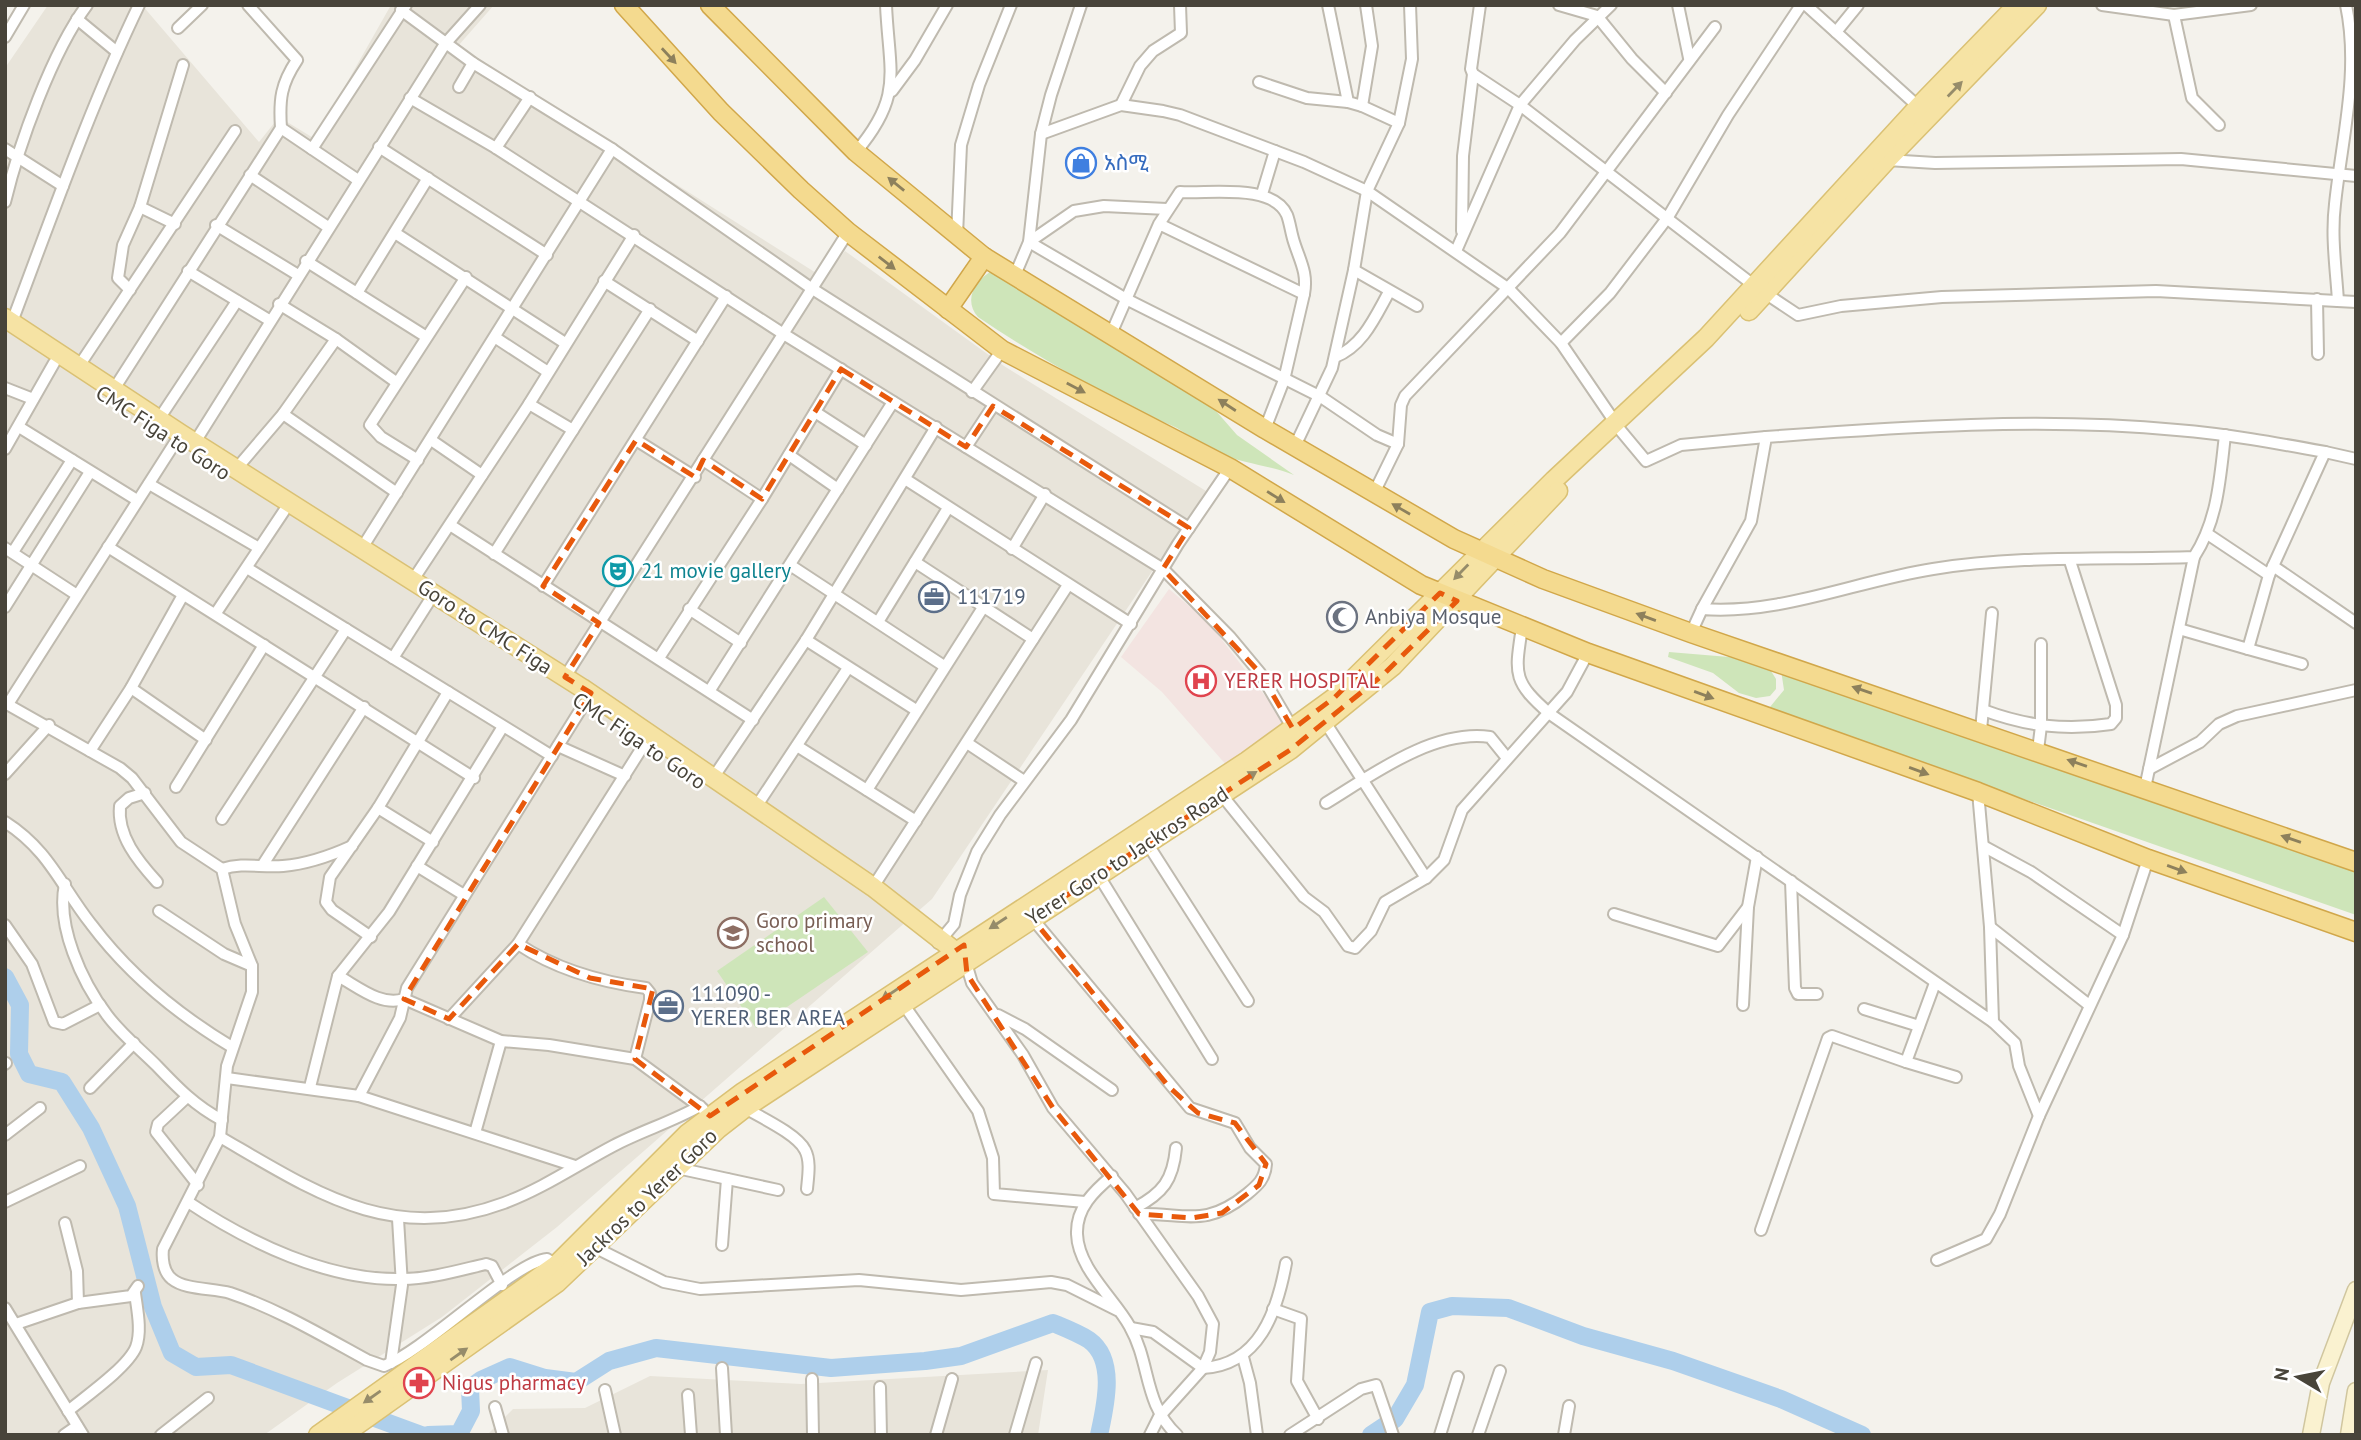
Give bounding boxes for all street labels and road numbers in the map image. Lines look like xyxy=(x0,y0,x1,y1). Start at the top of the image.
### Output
street label: CMC Figa to Goro xyxy=(91,379,236,486)
street label: Goro to CMC Figa xyxy=(413,573,558,680)
street label: CMC Figa to Goro xyxy=(567,686,711,795)
street label: Yerer Goro to Jackros Road xyxy=(1020,780,1233,931)
street label: Jackros to Yerer Goro xyxy=(570,1122,723,1272)

